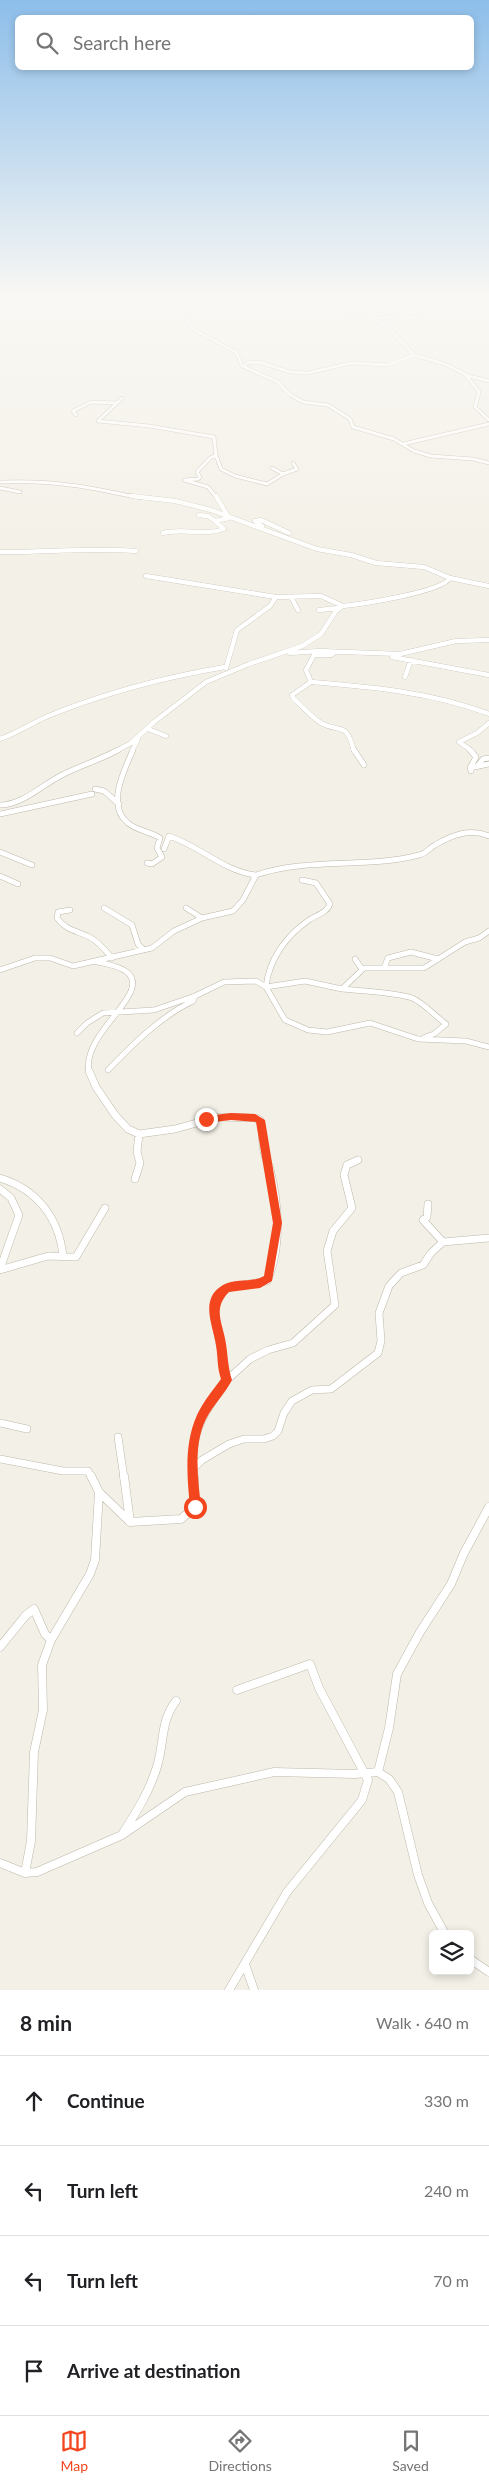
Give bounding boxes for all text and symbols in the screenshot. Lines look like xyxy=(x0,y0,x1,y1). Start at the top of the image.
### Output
search box xyxy=(15,15,474,70)
icon: search xyxy=(33,29,61,57)
text: Search here xyxy=(73,31,171,54)
route end xyxy=(195,1108,218,1131)
route start xyxy=(184,1496,207,1519)
map controls xyxy=(429,1930,474,1975)
button: layers xyxy=(429,1930,474,1975)
text: 8 min xyxy=(20,2010,72,2035)
text: Walk · 640 m xyxy=(376,2013,469,2032)
icon: ahead xyxy=(20,2087,48,2115)
text: Continue xyxy=(67,2089,145,2112)
text: 330 m xyxy=(424,2091,469,2110)
icon: left xyxy=(20,2177,48,2205)
text: Turn left xyxy=(67,2179,138,2202)
text: 240 m xyxy=(424,2181,469,2200)
icon: left xyxy=(20,2267,48,2295)
text: Turn left xyxy=(67,2269,138,2292)
text: 70 m xyxy=(433,2271,469,2290)
icon: arrive xyxy=(20,2357,48,2385)
text: Arrive at destination xyxy=(67,2359,240,2382)
tab: Map xyxy=(60,2427,88,2474)
tab: Directions xyxy=(209,2427,272,2474)
tab: Saved xyxy=(392,2427,429,2474)

